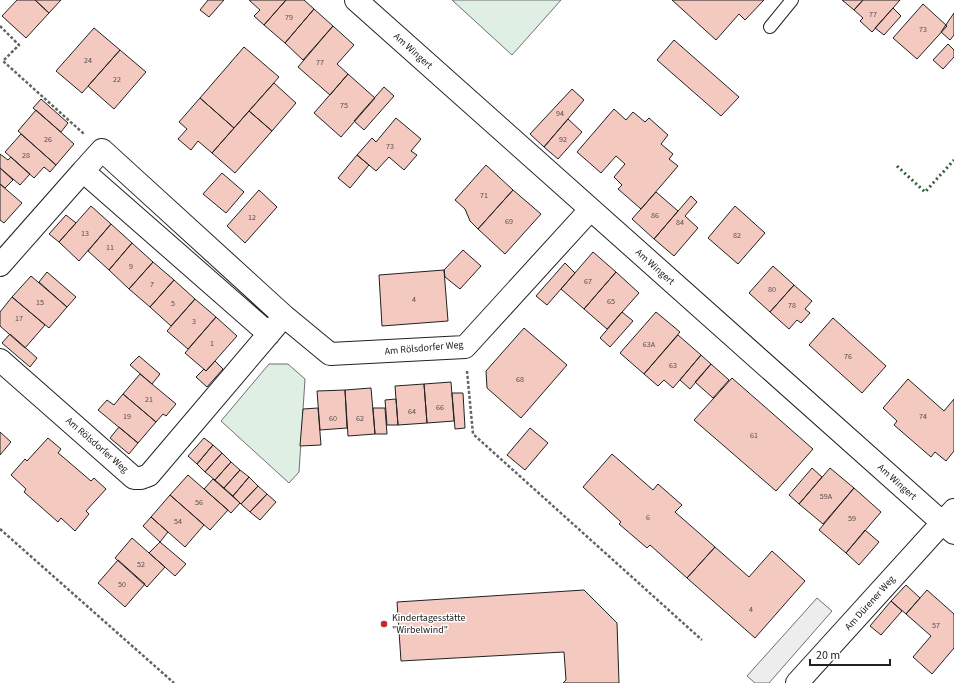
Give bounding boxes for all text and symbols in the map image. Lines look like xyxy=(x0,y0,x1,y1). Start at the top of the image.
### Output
house number: 77 xyxy=(869,9,877,20)
house number: 79 xyxy=(285,12,293,23)
house number: 73 xyxy=(919,24,927,35)
street label: Am Wingert xyxy=(390,30,436,73)
house number: 24 xyxy=(84,55,92,66)
house number: 77 xyxy=(316,57,324,68)
house number: 22 xyxy=(113,74,121,85)
house number: 75 xyxy=(340,100,348,111)
house number: 94 xyxy=(556,108,564,119)
house number: 26 xyxy=(44,134,52,145)
house number: 92 xyxy=(559,134,567,145)
house number: 73 xyxy=(386,141,394,152)
house number: 28 xyxy=(22,150,30,161)
house number: 71 xyxy=(480,190,488,201)
house number: 86 xyxy=(651,210,659,221)
house number: 12 xyxy=(248,212,256,223)
house number: 69 xyxy=(505,216,513,227)
house number: 84 xyxy=(676,217,684,228)
house number: 13 xyxy=(81,228,89,239)
house number: 82 xyxy=(733,230,741,241)
house number: 11 xyxy=(106,242,114,253)
street label: Am Wingert xyxy=(632,246,678,289)
house number: 9 xyxy=(129,261,133,272)
house number: 67 xyxy=(584,276,592,287)
house number: 7 xyxy=(150,279,154,290)
house number: 80 xyxy=(768,284,776,295)
house number: 4 xyxy=(412,294,416,305)
house number: 65 xyxy=(607,296,615,307)
house number: 15 xyxy=(36,297,44,308)
house number: 5 xyxy=(171,298,175,309)
house number: 78 xyxy=(788,300,796,311)
house number: 17 xyxy=(15,313,23,324)
house number: 3 xyxy=(192,316,196,327)
house number: 1 xyxy=(210,338,214,349)
street label: Am Rölsdorfer Weg xyxy=(384,338,464,358)
house number: 63A xyxy=(643,339,656,350)
house number: 76 xyxy=(844,351,852,362)
house number: 63 xyxy=(669,360,677,371)
house number: 68 xyxy=(516,374,524,385)
house number: 21 xyxy=(145,394,153,405)
house number: 66 xyxy=(436,402,444,413)
house number: 64 xyxy=(408,406,416,417)
house number: 19 xyxy=(123,411,131,422)
house number: 74 xyxy=(919,411,927,422)
house number: 60 xyxy=(329,413,337,424)
house number: 62 xyxy=(356,413,364,424)
street label: Am Rölsdorfer Weg xyxy=(63,414,131,476)
house number: 61 xyxy=(750,430,758,441)
street label: Am Wingert xyxy=(874,461,920,504)
house number: 59A xyxy=(820,491,833,502)
house number: 56 xyxy=(195,497,203,508)
house number: 6 xyxy=(646,512,650,523)
house number: 59 xyxy=(848,513,856,524)
house number: 54 xyxy=(174,516,182,527)
house number: 52 xyxy=(137,559,145,570)
street label: Am Dürener Weg xyxy=(842,573,898,633)
house number: 50 xyxy=(118,579,126,590)
house number: 4 xyxy=(749,604,753,615)
place label: Kindertagesstätte "Wirbelwind" xyxy=(392,611,465,637)
marker: Kindertagesstätte "Wirbelwind" xyxy=(379,619,389,629)
house number: 57 xyxy=(932,620,940,631)
scale bar xyxy=(810,641,890,667)
text: 20 m xyxy=(816,647,840,664)

